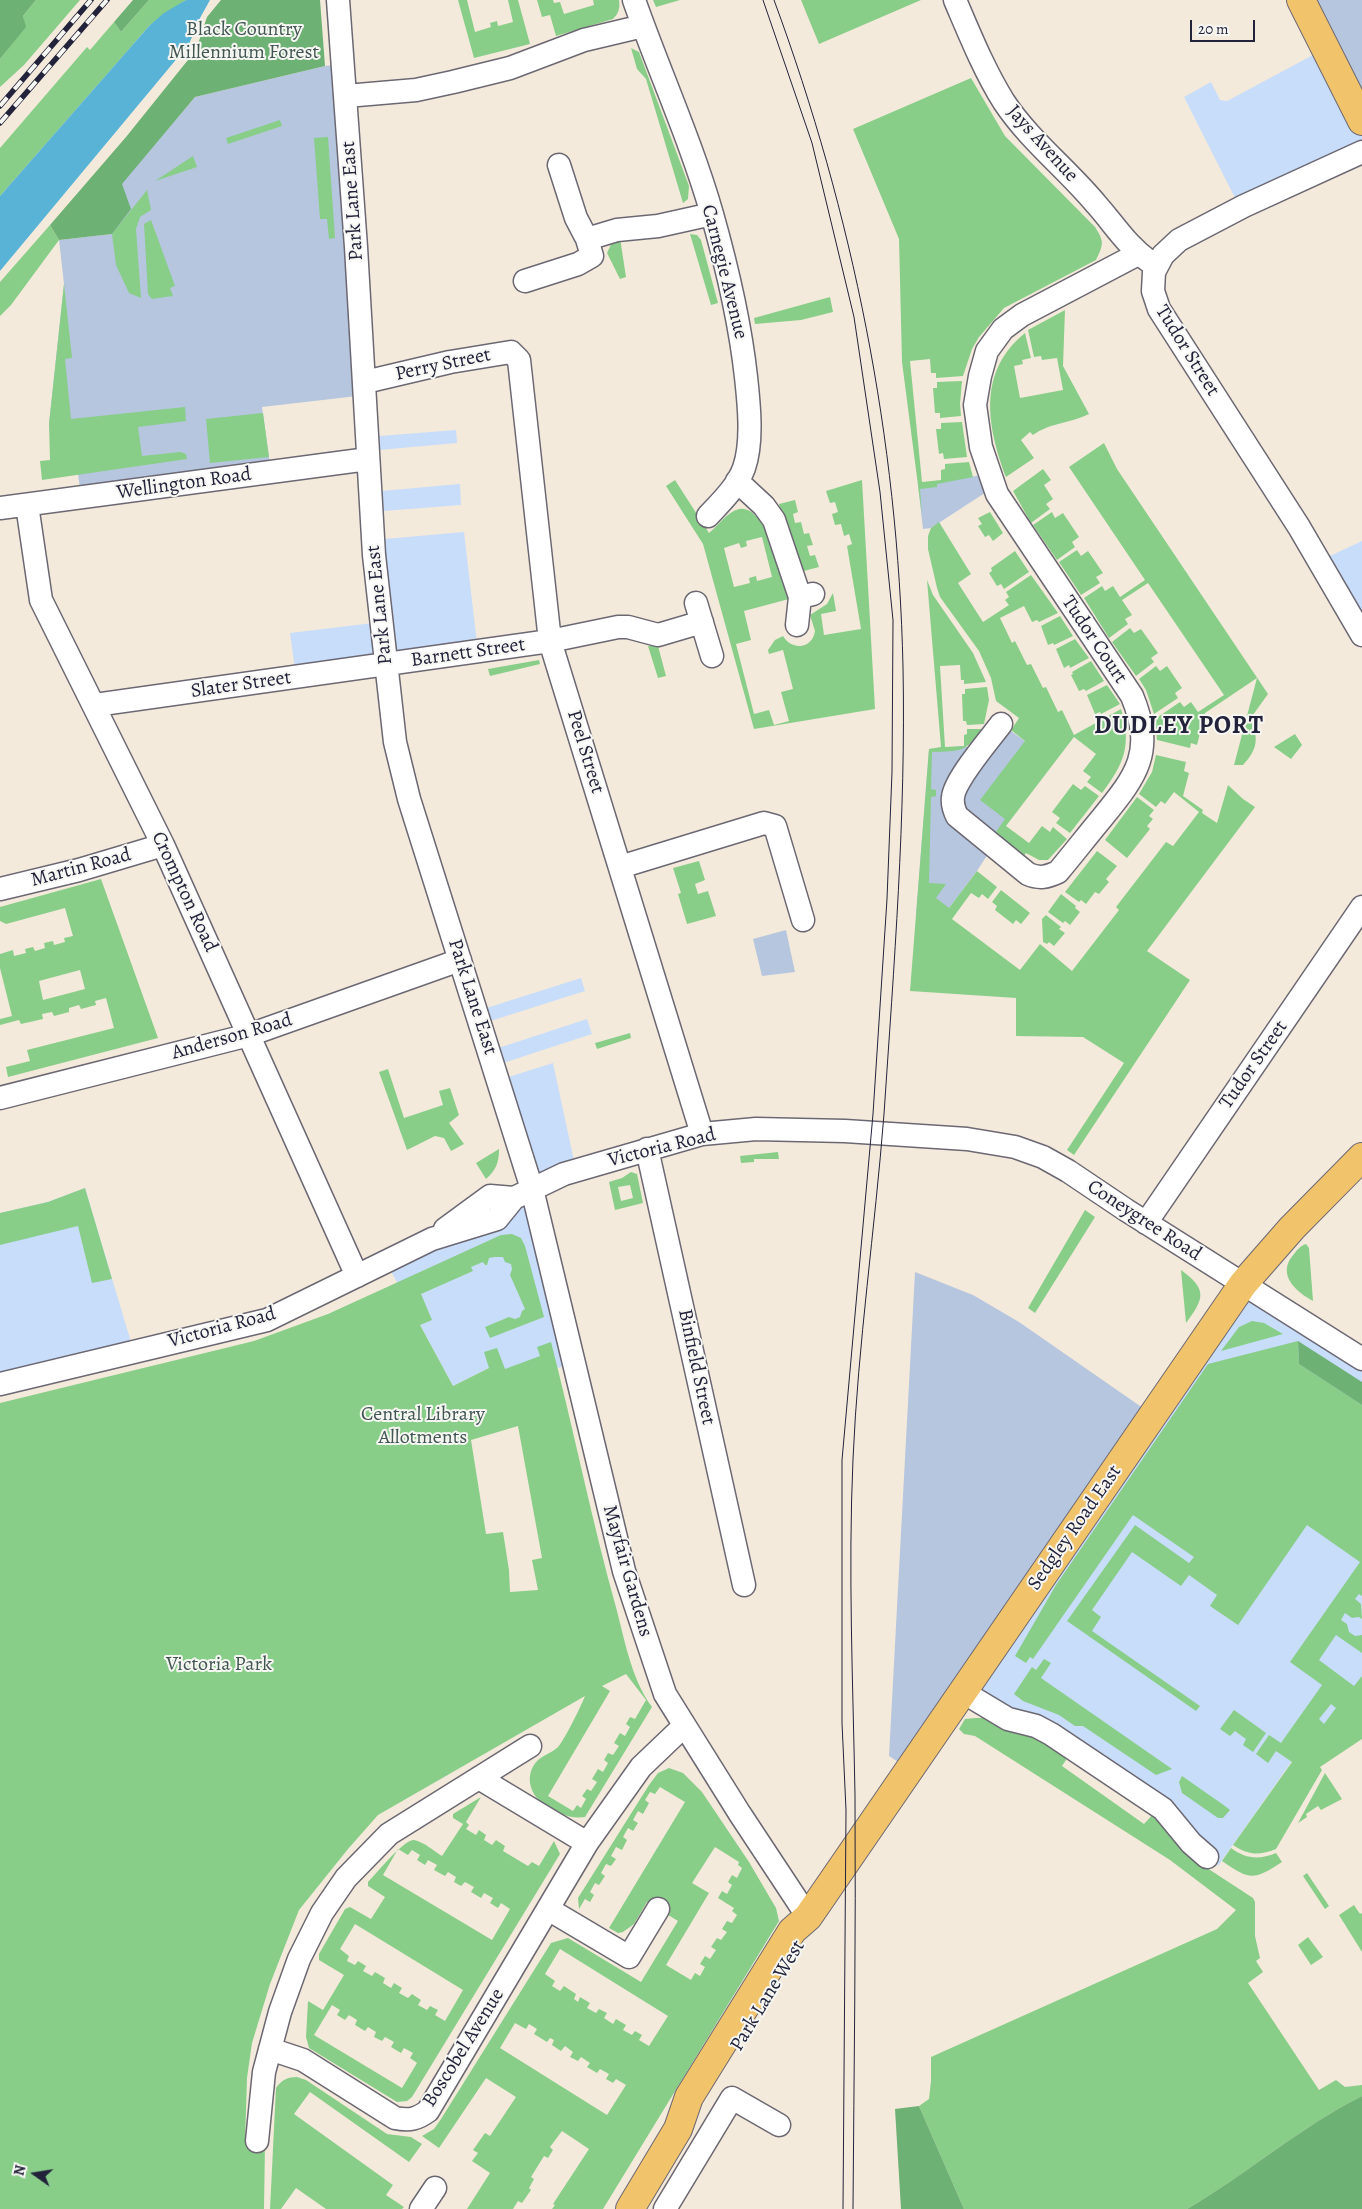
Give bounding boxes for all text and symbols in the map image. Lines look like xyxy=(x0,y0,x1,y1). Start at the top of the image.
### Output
scale bar xyxy=(1192,10,1257,42)
park label: Black Country Millennium Forest xyxy=(169,18,319,65)
text: 20 m xyxy=(1198,19,1229,39)
street label: Jays Avenue xyxy=(1001,101,1083,187)
street label: Park Lane East xyxy=(337,140,369,262)
street label: Carnegie Avenue xyxy=(696,202,752,342)
street label: Tudor Street xyxy=(1150,301,1224,401)
street label: Perry Street xyxy=(393,343,493,387)
street label: Wellington Road xyxy=(115,463,253,505)
street label: Park Lane East xyxy=(362,544,398,666)
street label: Tudor Court xyxy=(1056,592,1132,688)
street label: Barnett Street xyxy=(409,633,527,673)
street label: Slater Street xyxy=(189,666,293,704)
street label: Peel Street xyxy=(561,707,609,797)
district label: DUDLEY PORT xyxy=(1093,712,1265,742)
street label: Crompton Road xyxy=(146,828,222,956)
street label: Martin Road xyxy=(28,843,134,893)
street label: Park Lane East xyxy=(442,936,502,1058)
street label: Anderson Road xyxy=(169,1008,295,1066)
street label: Tudor Street xyxy=(1215,1016,1293,1114)
street label: Victoria Road xyxy=(606,1123,718,1173)
street label: Coneygree Road xyxy=(1082,1175,1206,1267)
street label: Victoria Road xyxy=(166,1302,278,1354)
street label: Binfield Street xyxy=(672,1307,720,1427)
park label: Central Library Allotments xyxy=(361,1403,485,1450)
street label: Sedgley Road East xyxy=(1023,1461,1127,1595)
street label: Mayfair Gardens xyxy=(597,1502,657,1640)
park label: Victoria Park xyxy=(166,1653,272,1677)
street label: Park Lane West xyxy=(725,1936,811,2056)
street label: Boscobel Avenue xyxy=(418,1984,510,2112)
north arrow xyxy=(10,2149,60,2199)
text: N xyxy=(9,2163,30,2178)

